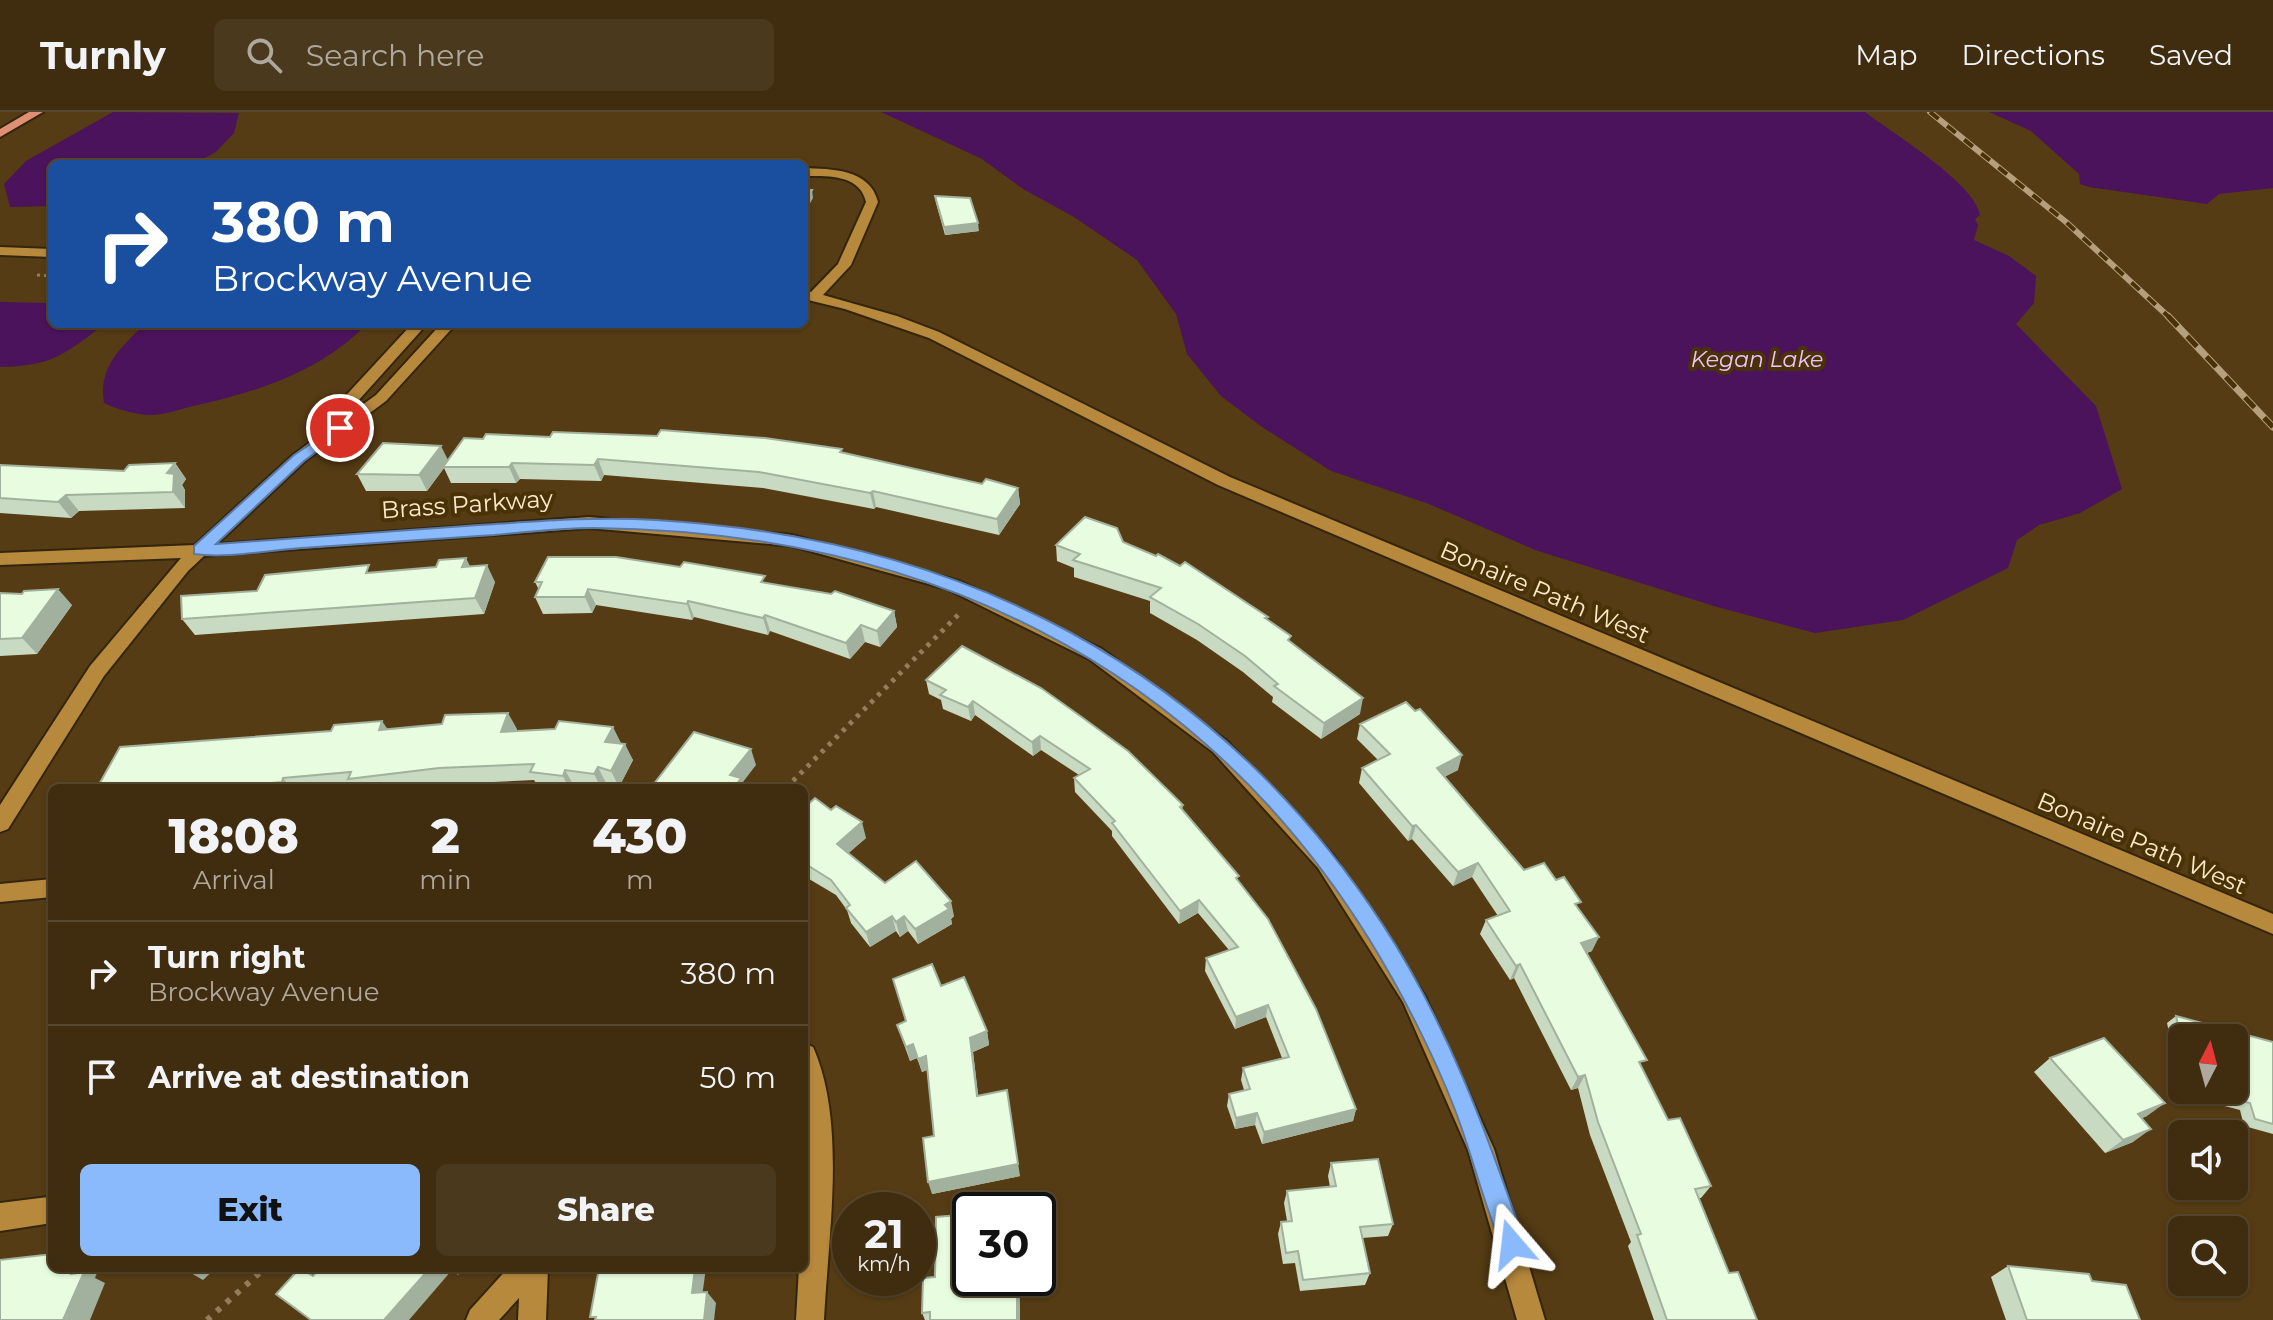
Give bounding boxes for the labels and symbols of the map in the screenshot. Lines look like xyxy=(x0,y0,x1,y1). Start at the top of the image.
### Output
water label: Kegan Lake xyxy=(1691,346,1823,373)
pin xyxy=(306,394,374,462)
street label: Brass Parkway xyxy=(380,484,554,524)
street label: Bonaire Path West xyxy=(1436,535,1654,649)
street label: Bonaire Path West xyxy=(2033,786,2251,900)
north arrow xyxy=(2168,1024,2248,1104)
speed limit sign: 30 xyxy=(952,1192,1056,1296)
position arrow xyxy=(1470,1202,1554,1286)

